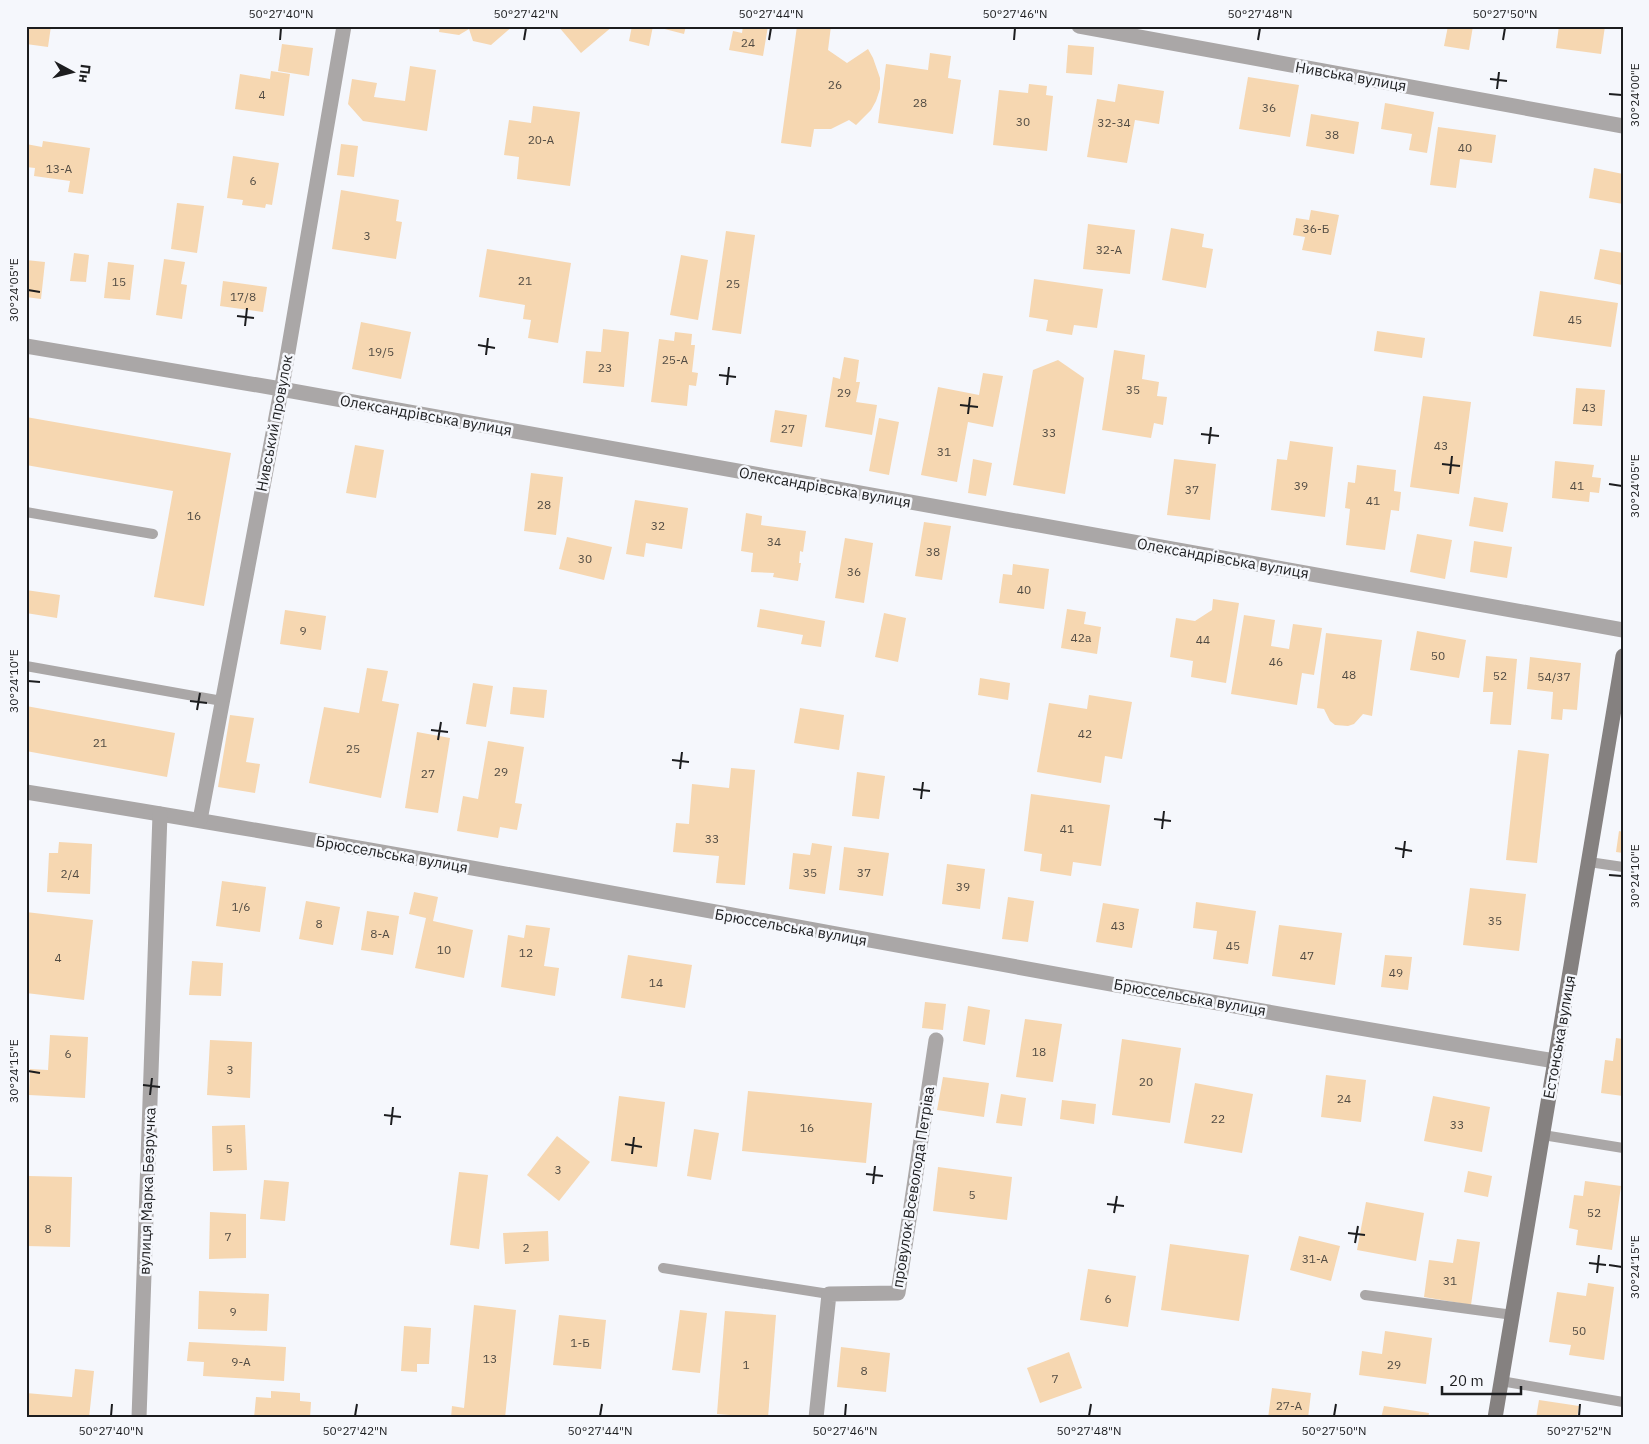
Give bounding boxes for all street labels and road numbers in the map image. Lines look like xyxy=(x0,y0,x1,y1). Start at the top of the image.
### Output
street label: Нивська вулиця xyxy=(1294,57,1408,95)
street label: Нивський провулок xyxy=(251,353,297,493)
street label: Олександрівська вулиця xyxy=(339,391,513,439)
street label: Олександрівська вулиця xyxy=(738,463,912,511)
street label: Олександрівська вулиця xyxy=(1136,534,1310,582)
street label: Брюссельська вулиця xyxy=(314,831,470,877)
street label: Брюссельська вулиця xyxy=(713,904,869,950)
street label: Брюссельська вулиця xyxy=(1112,974,1268,1020)
street label: Естонська вулиця xyxy=(1539,974,1579,1100)
street label: провулок Всеволода Петріва xyxy=(888,1085,938,1289)
street label: вулиця Марка Безручка xyxy=(135,1107,159,1275)

